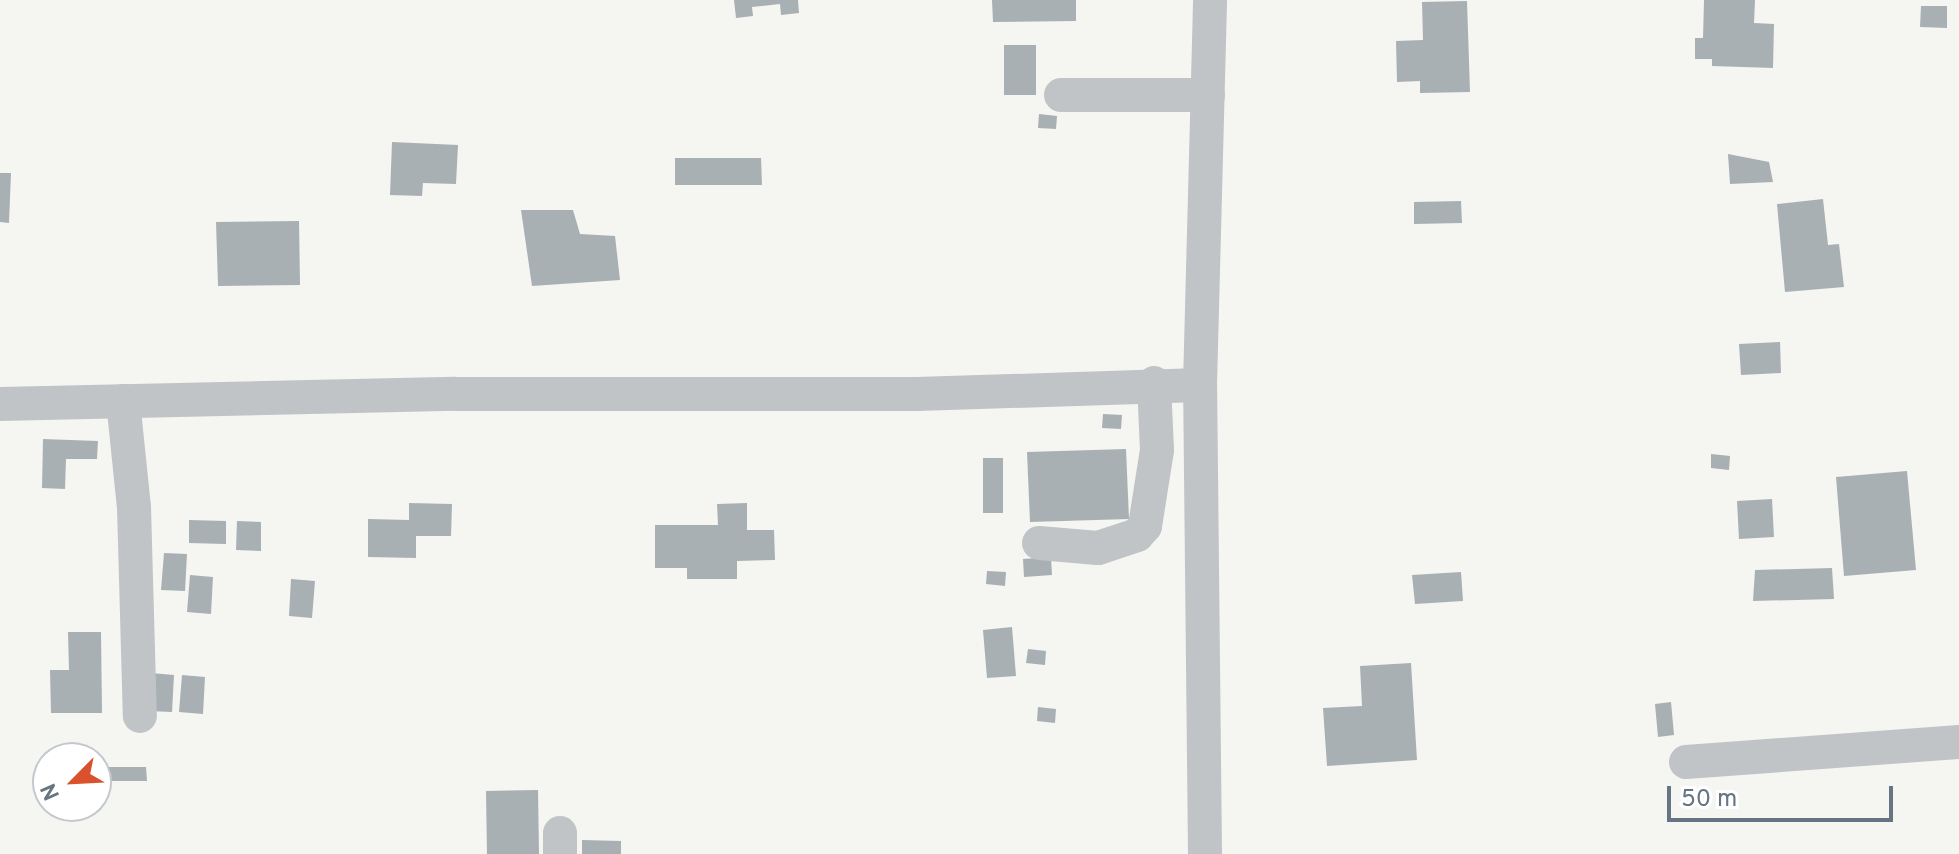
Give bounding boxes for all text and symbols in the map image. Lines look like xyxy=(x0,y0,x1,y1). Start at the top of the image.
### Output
north arrow xyxy=(32,742,112,822)
scale bar xyxy=(1671,770,1897,820)
text: N xyxy=(36,778,67,804)
text: 50 m xyxy=(1681,785,1737,815)

